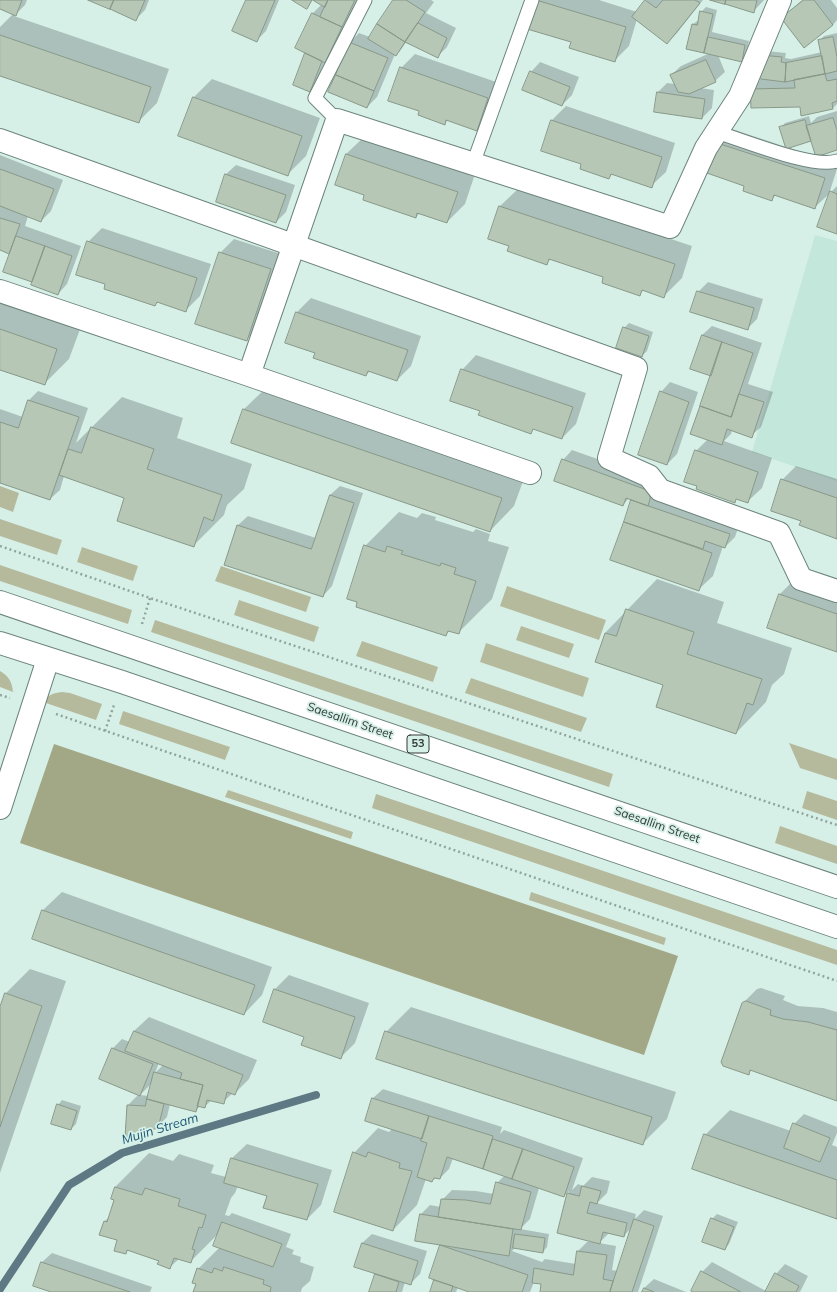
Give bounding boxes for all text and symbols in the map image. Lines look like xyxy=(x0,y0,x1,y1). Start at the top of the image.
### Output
street label: Saesallim Street xyxy=(305,700,395,742)
road number: 53 xyxy=(407,735,429,753)
street label: Saesallim Street xyxy=(612,804,702,846)
water label: Mujin Stream xyxy=(120,1110,200,1148)

